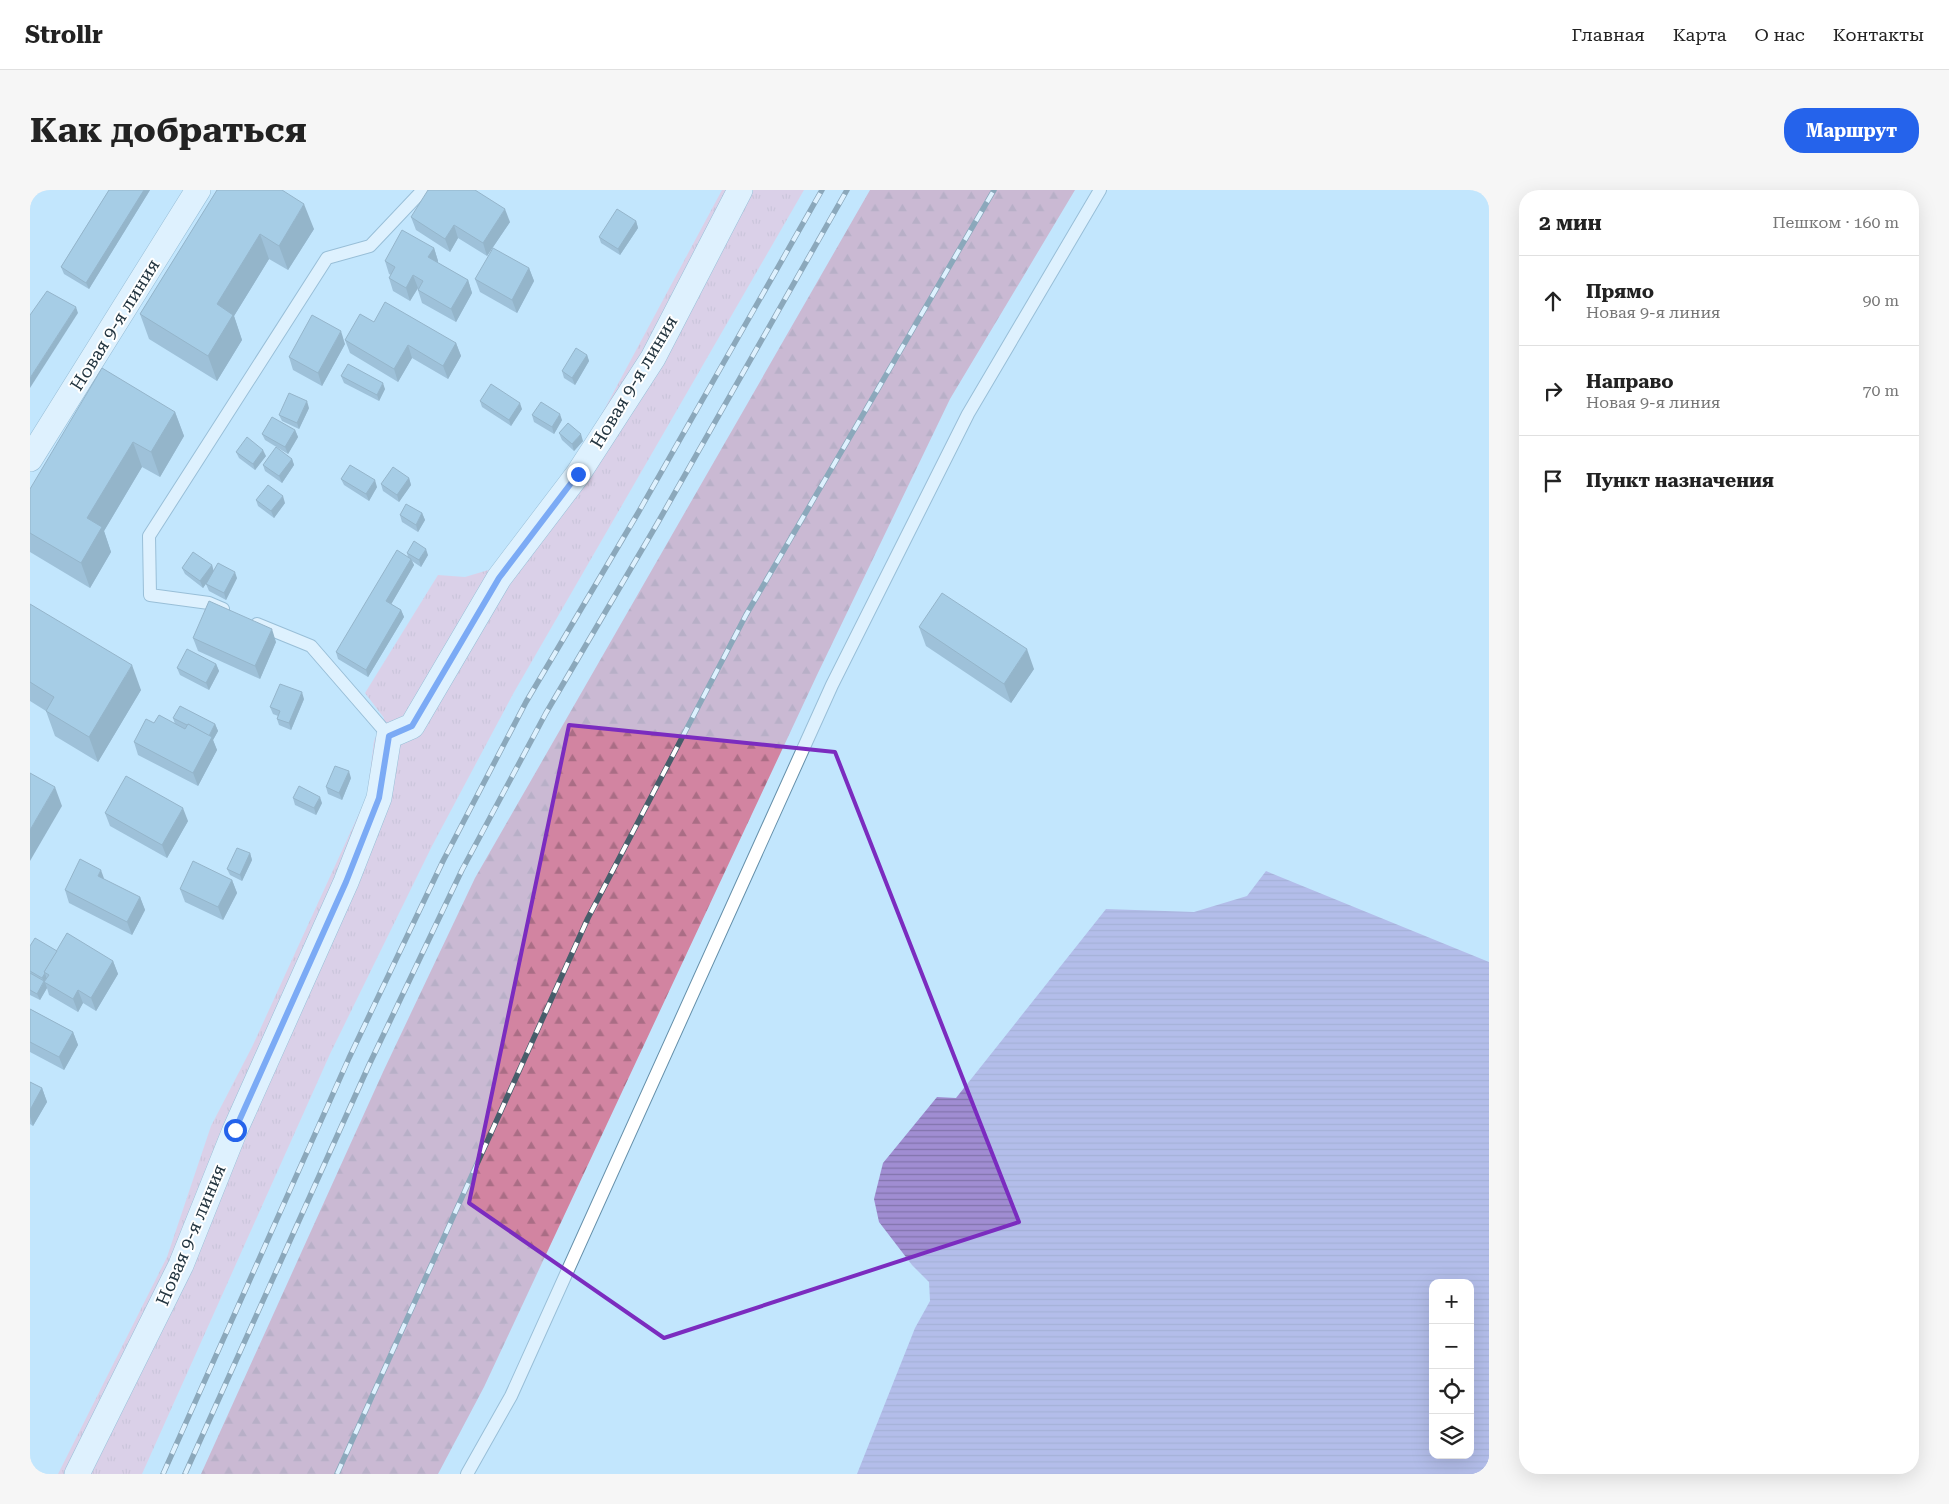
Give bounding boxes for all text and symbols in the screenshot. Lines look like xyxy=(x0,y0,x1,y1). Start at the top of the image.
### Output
text: Strollr xyxy=(25,21,103,49)
text: Главная xyxy=(1572,24,1645,45)
text: Карта xyxy=(1673,24,1727,45)
text: О нас xyxy=(1755,24,1805,45)
text: Контакты xyxy=(1833,24,1924,45)
button: Маршрут xyxy=(1784,108,1919,153)
text: Как добраться xyxy=(30,110,307,151)
text: 2 мин xyxy=(1539,211,1602,235)
text: Пешком · 160 m xyxy=(1772,213,1899,232)
street label: Новая 9-я линия xyxy=(66,255,164,394)
text: Прямо xyxy=(1586,280,1654,303)
icon: ahead xyxy=(1539,287,1567,315)
text: 90 m xyxy=(1862,291,1899,310)
text: Новая 9-я линия xyxy=(1586,303,1720,322)
street label: Новая 9-я линия xyxy=(586,312,681,452)
text: Направо xyxy=(1586,370,1673,393)
icon: right xyxy=(1539,377,1567,405)
text: 70 m xyxy=(1862,381,1899,400)
text: Новая 9-я линия xyxy=(1586,393,1720,412)
route end xyxy=(567,463,590,486)
icon: arrive xyxy=(1539,467,1567,495)
text: Пункт назначения xyxy=(1586,469,1774,492)
route start xyxy=(224,1119,247,1142)
street label: Новая 9-я линия xyxy=(151,1161,230,1308)
map controls xyxy=(1429,1279,1474,1459)
button: + xyxy=(1429,1279,1474,1324)
button: − xyxy=(1429,1324,1474,1369)
button: locate xyxy=(1429,1369,1474,1414)
button: layers xyxy=(1429,1414,1474,1459)

